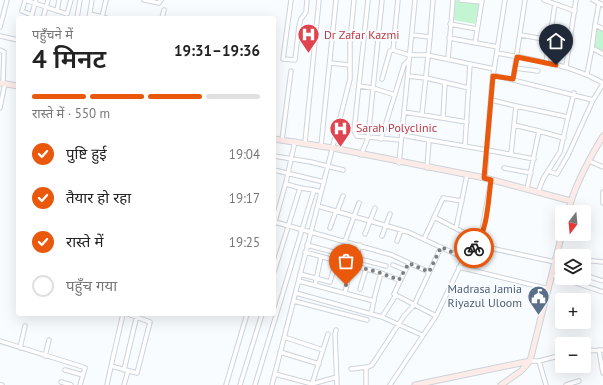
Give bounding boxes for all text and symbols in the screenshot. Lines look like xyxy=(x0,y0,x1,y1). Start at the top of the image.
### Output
hospital icon: Dr Zafar Kazmi xyxy=(296,22,322,55)
pin xyxy=(539,24,573,65)
text: पहुँचने में xyxy=(32,26,73,43)
place label: Dr Zafar Kazmi xyxy=(324,27,399,42)
icon: home xyxy=(545,30,567,52)
text: 19:31–19:36 xyxy=(174,41,260,60)
text: 4 मिनट xyxy=(32,42,106,75)
text: रास्ते में · 550 m xyxy=(32,105,110,122)
hospital icon: Sarah Polyclinic xyxy=(328,115,354,148)
place label: Sarah Polyclinic xyxy=(356,120,438,135)
icon: check xyxy=(32,143,54,165)
text: पुष्टि हुई xyxy=(66,144,107,163)
text: 19:04 xyxy=(229,146,260,163)
icon: check xyxy=(32,187,54,209)
text: तैयार हो रहा xyxy=(66,188,131,207)
text: 19:17 xyxy=(229,190,260,207)
north arrow xyxy=(555,205,591,241)
map controls xyxy=(555,205,591,373)
courier xyxy=(454,228,494,268)
icon: check xyxy=(32,231,54,253)
text: रास्ते में xyxy=(66,232,103,251)
text: 19:25 xyxy=(229,234,260,251)
icon: bike xyxy=(463,237,485,259)
pin xyxy=(329,244,363,285)
button: layers xyxy=(555,249,591,285)
icon: bag xyxy=(335,250,357,272)
text: पहुँच गया xyxy=(66,276,117,295)
place label: Madrasa Jamia Riyazul Uloom xyxy=(448,281,522,310)
public building icon: Madrasa Jamia Riyazul Uloom xyxy=(525,283,551,316)
button: + xyxy=(555,293,591,329)
button: − xyxy=(555,337,591,373)

